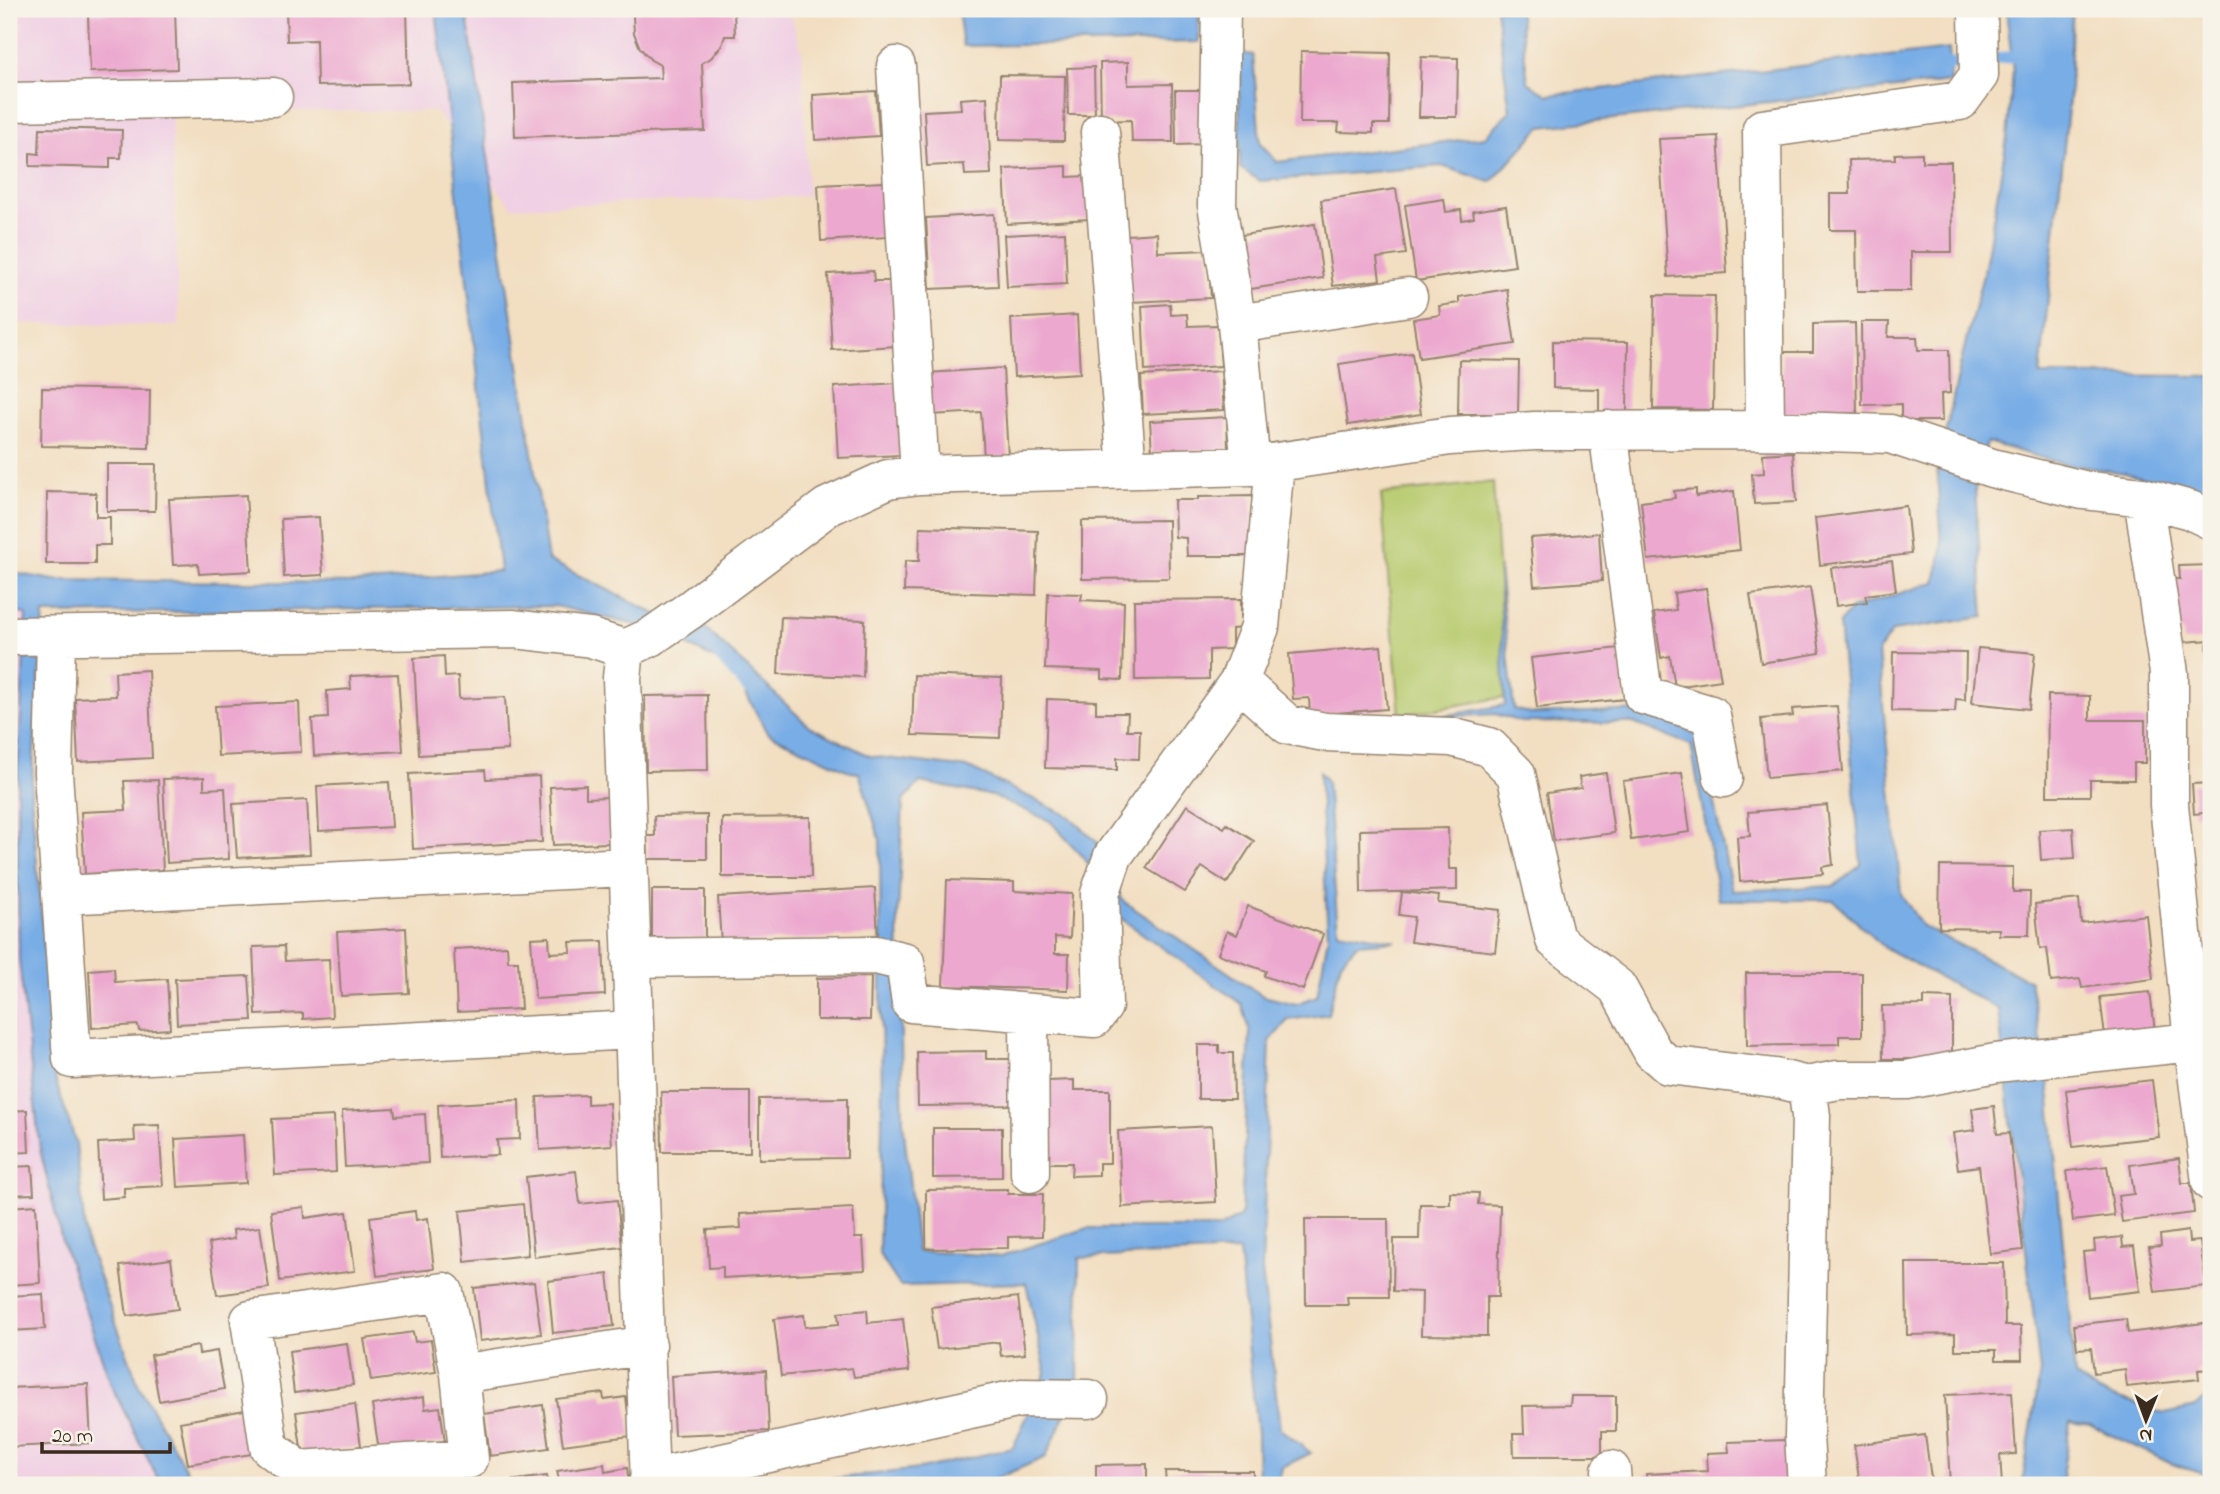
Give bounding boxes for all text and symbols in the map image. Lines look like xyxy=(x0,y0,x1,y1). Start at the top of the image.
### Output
north arrow xyxy=(2112,1386,2182,1456)
scale bar xyxy=(42,1410,170,1454)
text: N xyxy=(2139,1421,2152,1448)
text: 20 m xyxy=(52,1422,93,1452)

